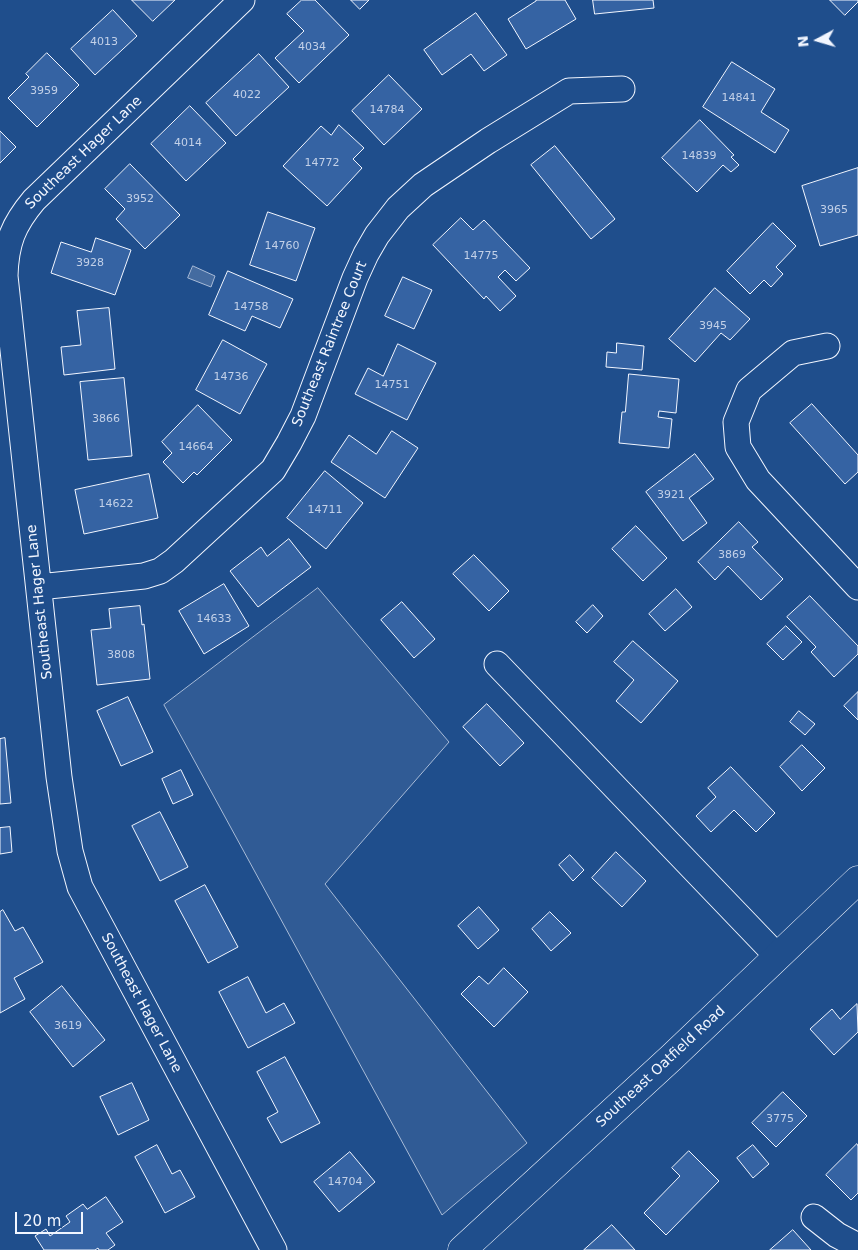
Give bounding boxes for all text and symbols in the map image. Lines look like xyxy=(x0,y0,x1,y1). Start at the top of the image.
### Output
north arrow xyxy=(793,15,843,65)
house number: 4013 xyxy=(90,35,118,49)
text: N xyxy=(795,35,812,48)
house number: 4034 xyxy=(298,40,326,54)
house number: 3959 xyxy=(30,84,58,98)
house number: 4022 xyxy=(233,88,261,102)
house number: 14841 xyxy=(722,91,756,105)
street label: Southeast Hager Lane xyxy=(22,93,146,213)
house number: 14784 xyxy=(370,103,404,117)
house number: 4014 xyxy=(174,136,202,150)
house number: 14839 xyxy=(682,149,716,163)
house number: 14772 xyxy=(305,156,339,170)
house number: 3952 xyxy=(126,192,154,206)
house number: 3965 xyxy=(820,203,848,217)
house number: 14760 xyxy=(265,239,299,253)
house number: 14775 xyxy=(464,249,498,263)
house number: 3928 xyxy=(76,256,104,270)
street label: Southeast Raintree Court xyxy=(289,259,371,429)
house number: 14758 xyxy=(234,300,268,314)
house number: 3945 xyxy=(699,319,727,333)
house number: 14736 xyxy=(214,370,248,384)
house number: 14751 xyxy=(375,378,409,392)
house number: 3866 xyxy=(92,412,120,426)
house number: 14664 xyxy=(179,440,213,454)
house number: 3921 xyxy=(657,488,685,502)
house number: 14622 xyxy=(99,497,133,511)
house number: 14711 xyxy=(308,503,342,517)
street label: Southeast Hager Lane xyxy=(24,524,56,680)
house number: 3869 xyxy=(718,548,746,562)
house number: 14633 xyxy=(197,612,231,626)
house number: 3808 xyxy=(107,648,135,662)
street label: Southeast Hager Lane xyxy=(97,930,185,1076)
street label: Southeast Oatfield Road xyxy=(593,1003,729,1131)
house number: 3619 xyxy=(54,1019,82,1033)
house number: 3775 xyxy=(766,1112,794,1126)
house number: 14704 xyxy=(328,1175,362,1189)
scale bar xyxy=(18,1202,85,1234)
text: 20 m xyxy=(23,1212,61,1230)

